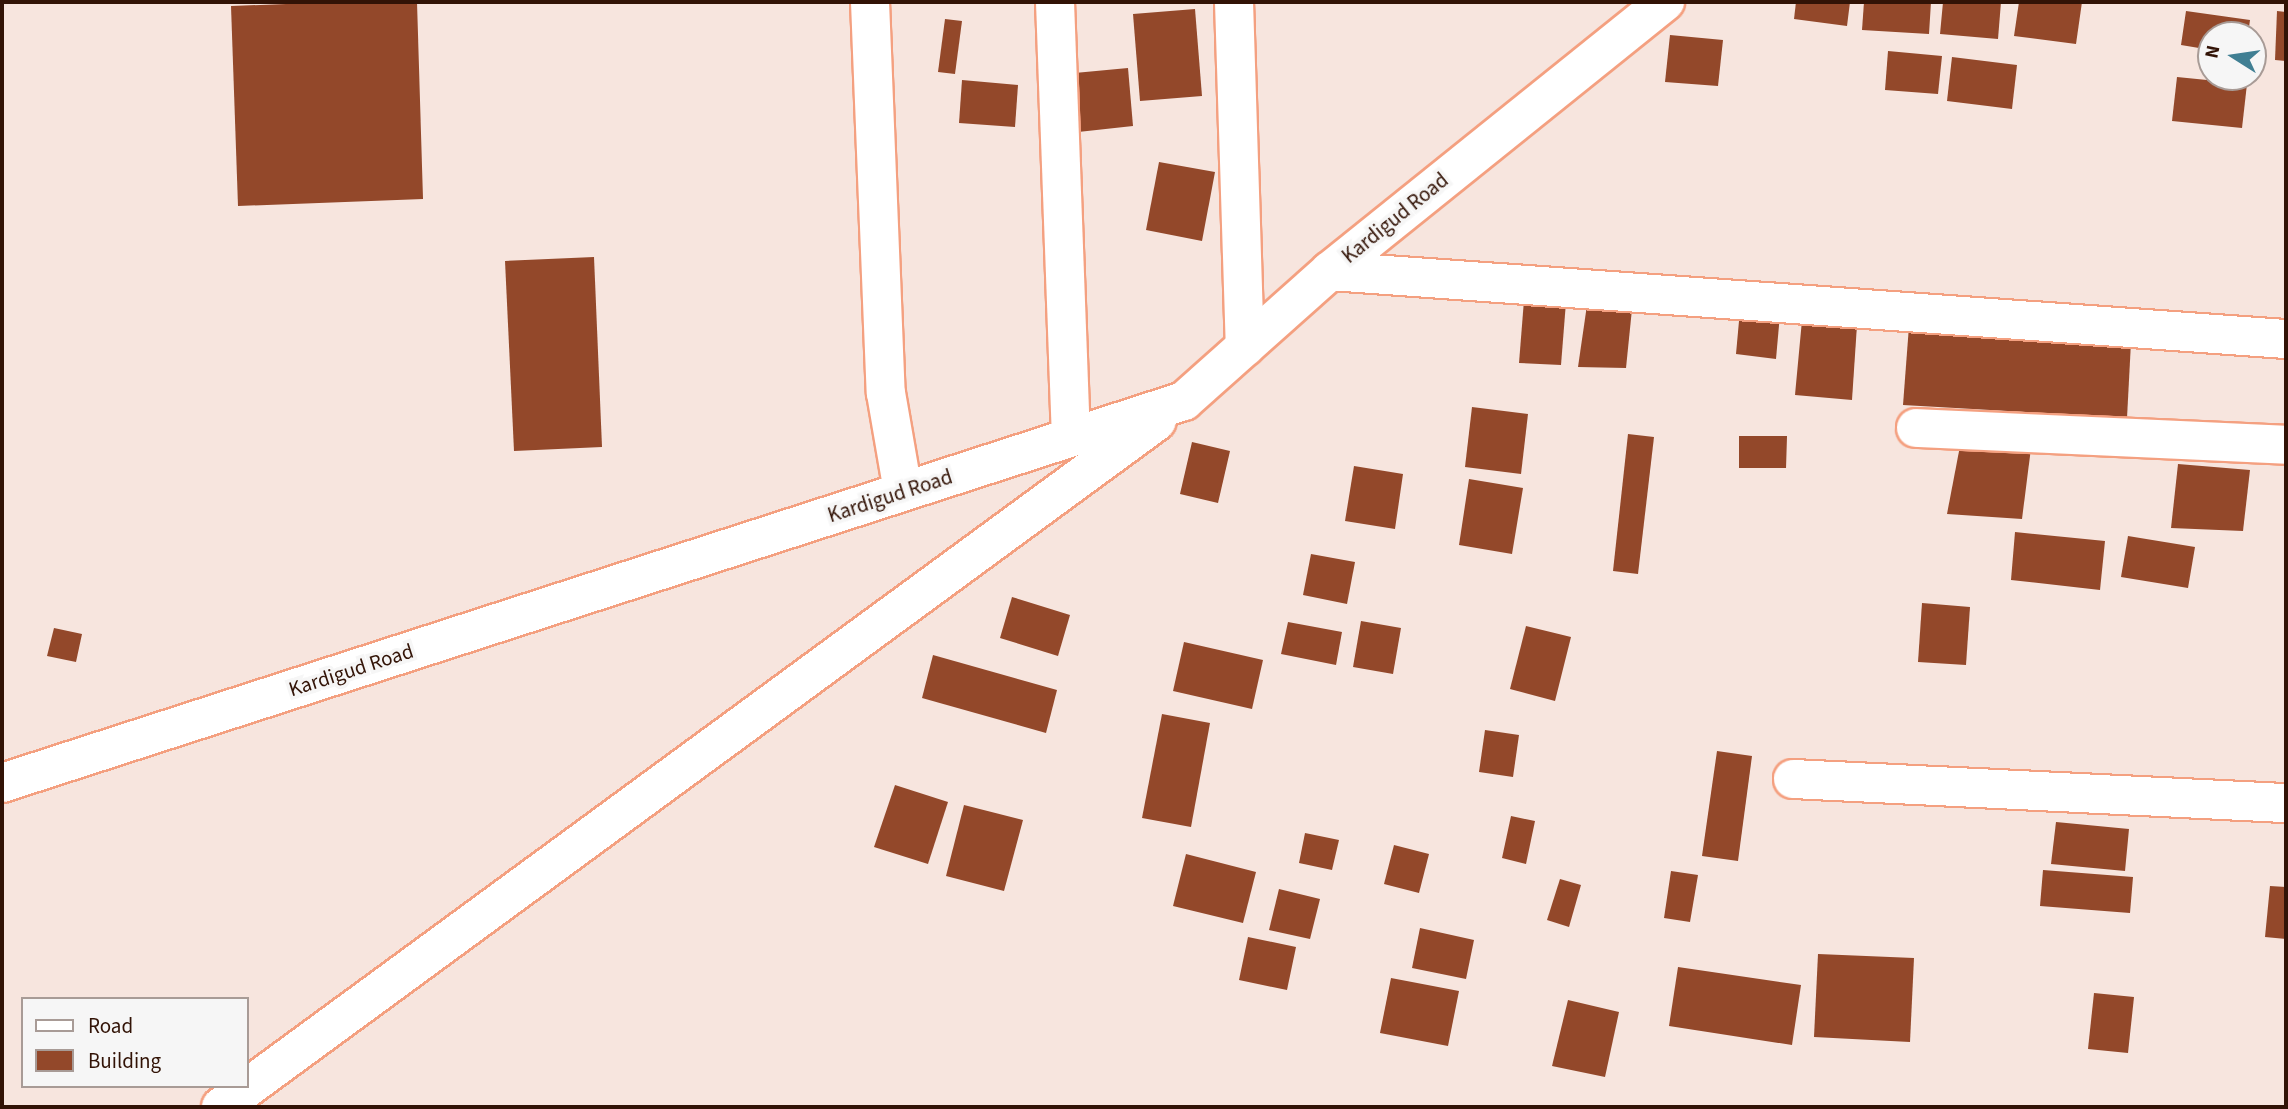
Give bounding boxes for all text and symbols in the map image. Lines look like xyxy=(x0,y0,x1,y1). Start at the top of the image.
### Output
north arrow xyxy=(2197,21,2267,91)
text: N xyxy=(2198,43,2227,61)
street label: Kardigud Road xyxy=(1337,167,1453,269)
street label: Kardigud Road xyxy=(824,464,956,528)
street label: Kardigud Road xyxy=(285,638,417,702)
legend xyxy=(21,997,248,1088)
text: Road xyxy=(88,1011,133,1041)
text: Building xyxy=(88,1046,161,1076)

